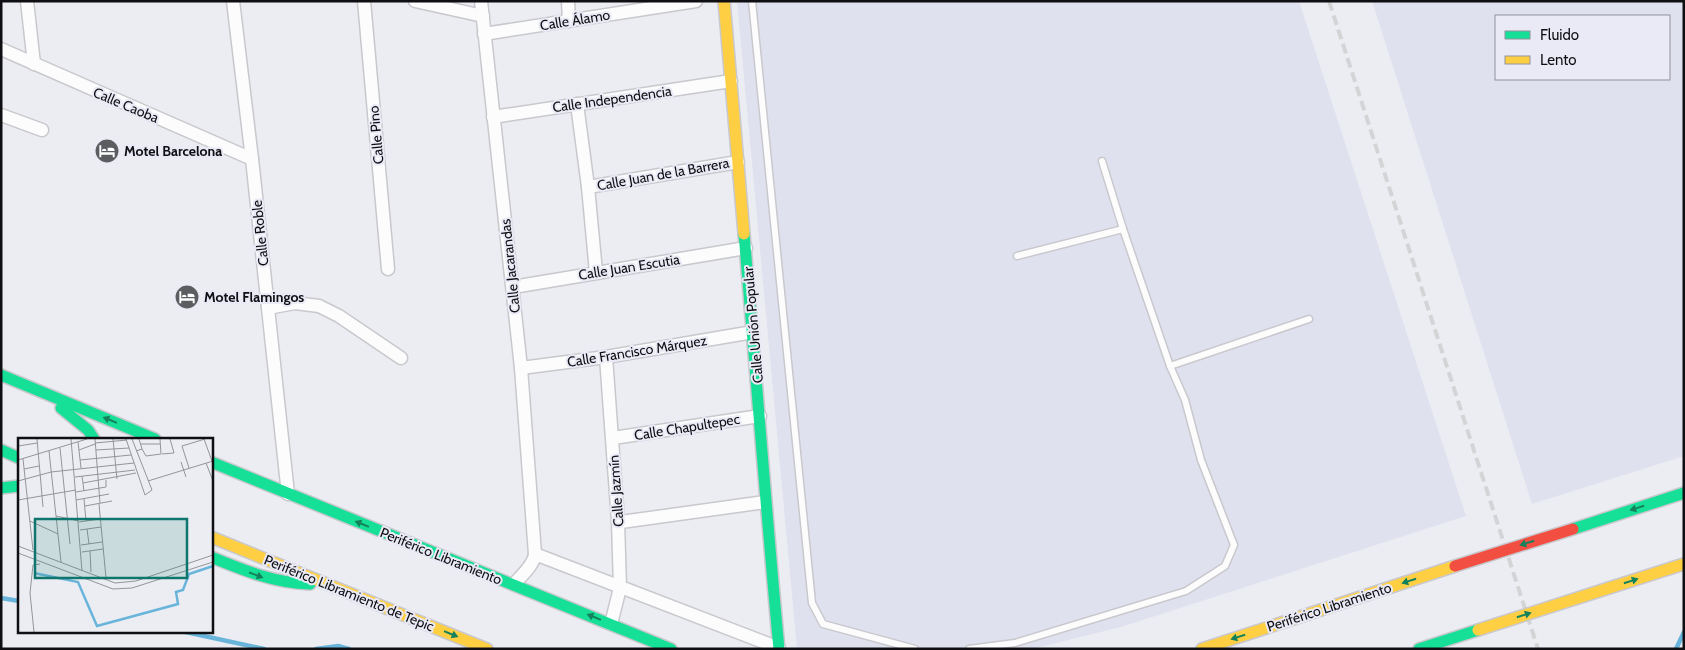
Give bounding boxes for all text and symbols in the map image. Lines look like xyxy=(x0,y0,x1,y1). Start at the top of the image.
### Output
street label: Calle Álamo xyxy=(539,6,612,34)
legend xyxy=(1495,15,1670,80)
text: Fluido xyxy=(1540,26,1579,44)
text: Lento xyxy=(1540,51,1577,69)
street label: Calle Independencia xyxy=(551,82,673,116)
street label: Calle Caoba xyxy=(90,83,162,127)
street label: Calle Pino xyxy=(364,105,388,165)
hotel icon: Motel Barcelona xyxy=(94,138,120,164)
place label: Motel Barcelona xyxy=(124,142,222,160)
street label: Calle Juan de la Barrera xyxy=(596,153,731,194)
street label: Calle Roble xyxy=(248,199,272,267)
street label: Calle Jacarandas xyxy=(496,218,524,314)
street label: Calle Juan Escutia xyxy=(577,250,681,284)
street label: Calle Unión Popular xyxy=(739,266,767,384)
hotel icon: Motel Flamingos xyxy=(174,284,200,310)
place label: Motel Flamingos xyxy=(204,288,304,306)
street label: Calle Francisco Márquez xyxy=(566,331,709,371)
street label: Calle Chapultepec xyxy=(633,410,741,444)
one-way arrow xyxy=(102,416,117,424)
inset map xyxy=(18,438,212,632)
street label: Calle Jazmín xyxy=(604,454,627,528)
one-way arrow xyxy=(1630,505,1645,512)
one-way arrow xyxy=(355,520,369,528)
street label: Periférico Libramiento xyxy=(377,523,505,589)
one-way arrow xyxy=(1519,540,1534,548)
street label: Periférico Libramiento de Tepic xyxy=(261,551,437,635)
one-way arrow xyxy=(249,572,264,579)
one-way arrow xyxy=(1623,577,1638,585)
street label: Periférico Libramiento xyxy=(1264,578,1394,636)
one-way arrow xyxy=(1401,578,1416,585)
one-way arrow xyxy=(1517,611,1532,619)
one-way arrow xyxy=(586,613,601,621)
one-way arrow xyxy=(444,630,459,638)
one-way arrow xyxy=(1230,634,1245,641)

